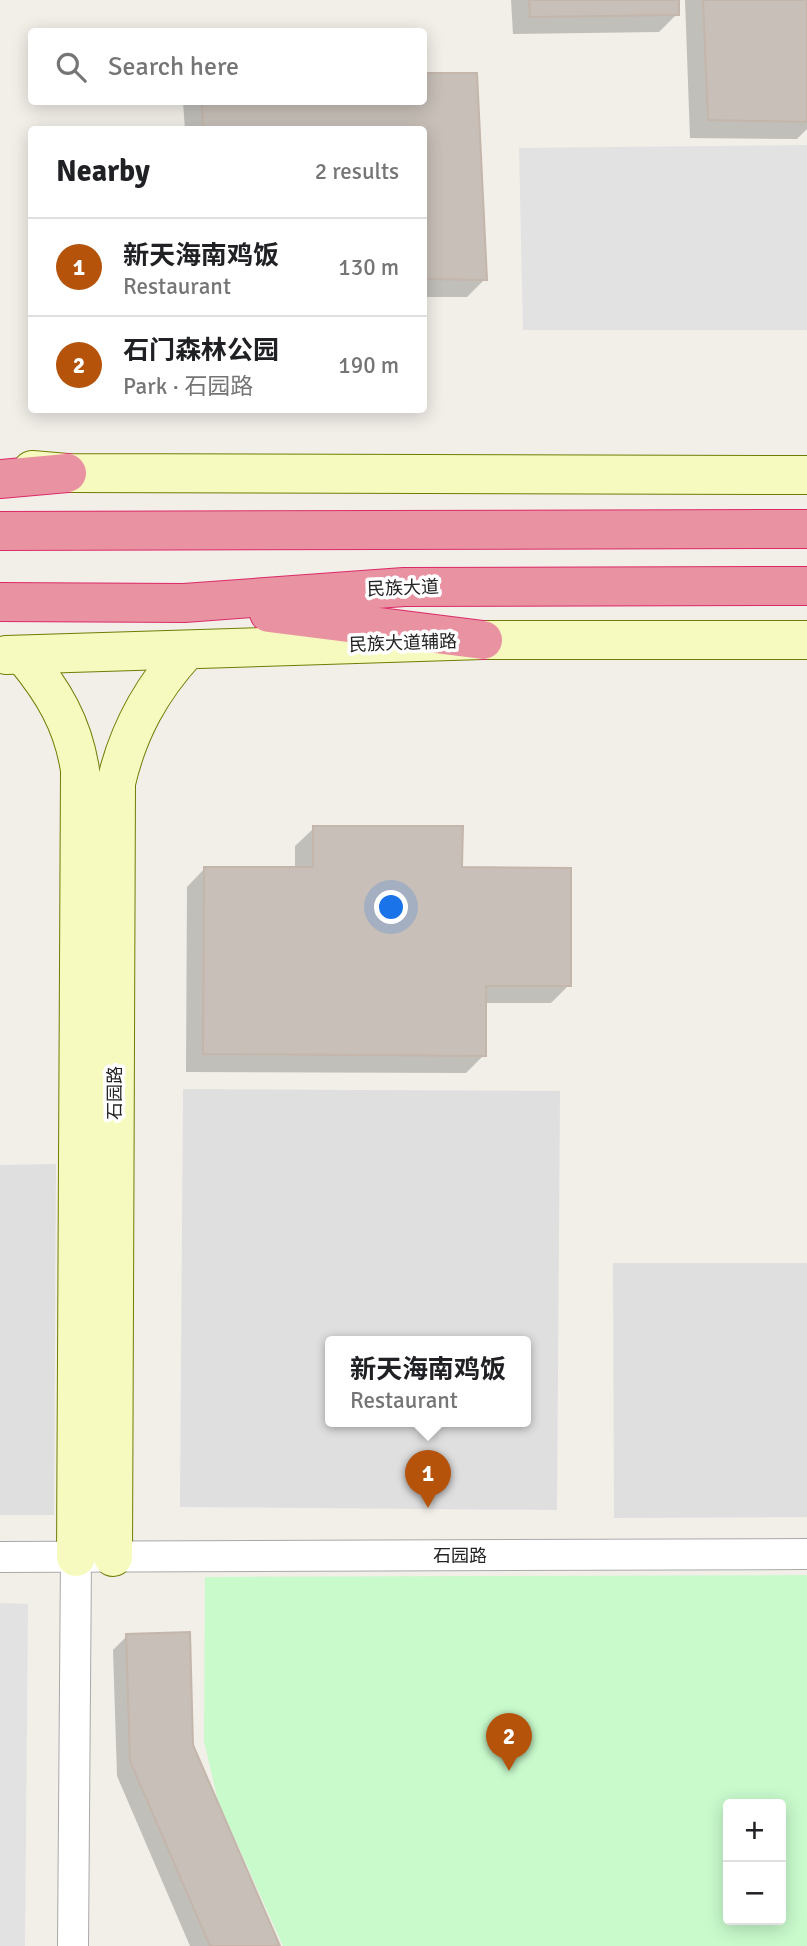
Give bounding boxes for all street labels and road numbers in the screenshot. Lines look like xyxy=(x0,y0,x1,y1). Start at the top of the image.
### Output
street label: 民族大道 xyxy=(367,576,439,600)
street label: 民族大道辅路 xyxy=(349,630,457,656)
street label: 石园路 xyxy=(104,1066,126,1120)
street label: 石园路 xyxy=(433,1545,487,1567)

